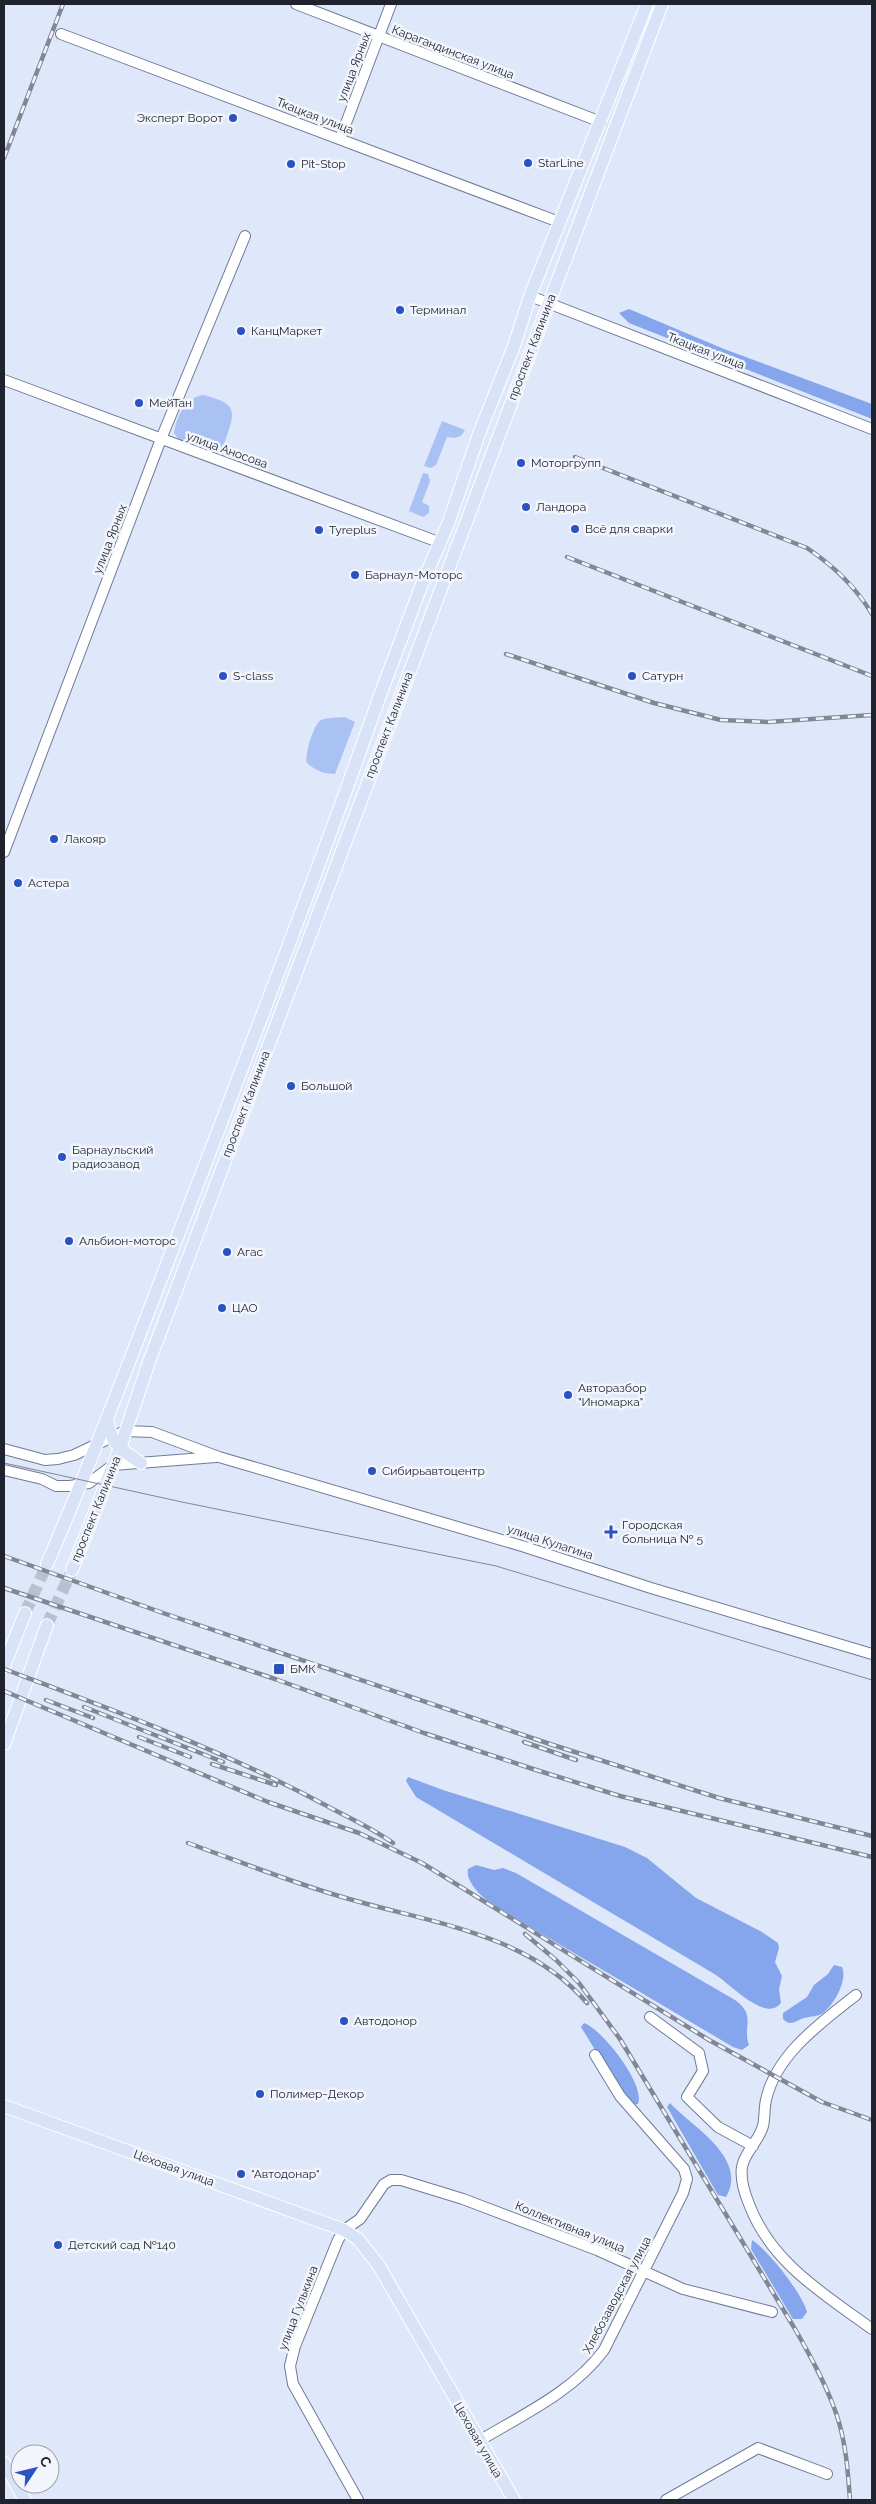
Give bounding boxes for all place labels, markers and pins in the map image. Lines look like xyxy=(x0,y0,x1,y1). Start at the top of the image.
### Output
place label: Эксперт Ворот xyxy=(137,111,223,125)
marker: Эксперт Ворот xyxy=(227,112,239,124)
place label: StarLine xyxy=(538,156,584,170)
place label: Pit-Stop xyxy=(301,157,346,171)
marker: StarLine xyxy=(522,157,534,169)
marker: Pit-Stop xyxy=(285,158,297,170)
place label: Терминал xyxy=(410,303,466,317)
marker: Терминал xyxy=(394,304,406,316)
place label: КанцМаркет xyxy=(251,324,322,338)
marker: КанцМаркет xyxy=(235,325,247,337)
place label: МейТан xyxy=(149,396,192,410)
marker: МейТан xyxy=(133,397,145,409)
place label: Моторгрупп xyxy=(531,456,601,470)
marker: Моторгрупп xyxy=(515,457,527,469)
place label: Ландора xyxy=(536,500,586,514)
marker: Ландора xyxy=(520,501,532,513)
place label: Всё для сварки xyxy=(585,522,673,536)
place label: Tyreplus xyxy=(329,523,377,537)
marker: Всё для сварки xyxy=(569,523,581,535)
marker: Tyreplus xyxy=(313,524,325,536)
place label: Барнаул-Моторс xyxy=(365,568,463,582)
marker: Барнаул-Моторс xyxy=(349,569,361,581)
place label: S-class xyxy=(233,669,274,683)
place label: Сатурн xyxy=(642,669,683,683)
marker: S-class xyxy=(217,670,229,682)
marker: Сатурн xyxy=(626,670,638,682)
place label: Лакояр xyxy=(64,832,106,846)
marker: Лакояр xyxy=(48,833,60,845)
place label: Астера xyxy=(28,876,69,890)
marker: Астера xyxy=(12,877,24,889)
place label: Большой xyxy=(301,1079,353,1093)
marker: Большой xyxy=(285,1080,297,1092)
place label: Барнаульский радиозавод xyxy=(72,1143,153,1171)
marker: Барнаульский радиозавод xyxy=(56,1151,68,1163)
place label: Альбион-моторс xyxy=(79,1234,176,1248)
marker: Альбион-моторс xyxy=(63,1235,75,1247)
place label: Агас xyxy=(237,1245,264,1259)
marker: Агас xyxy=(221,1246,233,1258)
place label: ЦАО xyxy=(232,1301,258,1315)
marker: ЦАО xyxy=(216,1302,228,1314)
place label: Авторазбор "Иномарка" xyxy=(578,1381,647,1409)
marker: Авторазбор "Иномарка" xyxy=(562,1389,574,1401)
place label: Сибирьавтоцентр xyxy=(382,1464,485,1478)
marker: Сибирьавтоцентр xyxy=(366,1465,378,1477)
place label: Городская больница № 5 xyxy=(622,1518,704,1546)
marker: Городская больница № 5 xyxy=(604,1525,618,1539)
marker: БМК xyxy=(272,1662,286,1676)
place label: БМК xyxy=(290,1662,316,1676)
place label: Автодонор xyxy=(354,2014,417,2028)
marker: Автодонор xyxy=(338,2015,350,2027)
place label: Полимер-Декор xyxy=(270,2087,364,2101)
marker: Полимер-Декор xyxy=(254,2088,266,2100)
place label: "Автодонар" xyxy=(251,2167,319,2181)
marker: "Автодонар" xyxy=(235,2168,247,2180)
place label: Детский сад №140 xyxy=(68,2238,176,2252)
marker: Детский сад №140 xyxy=(52,2239,64,2251)

